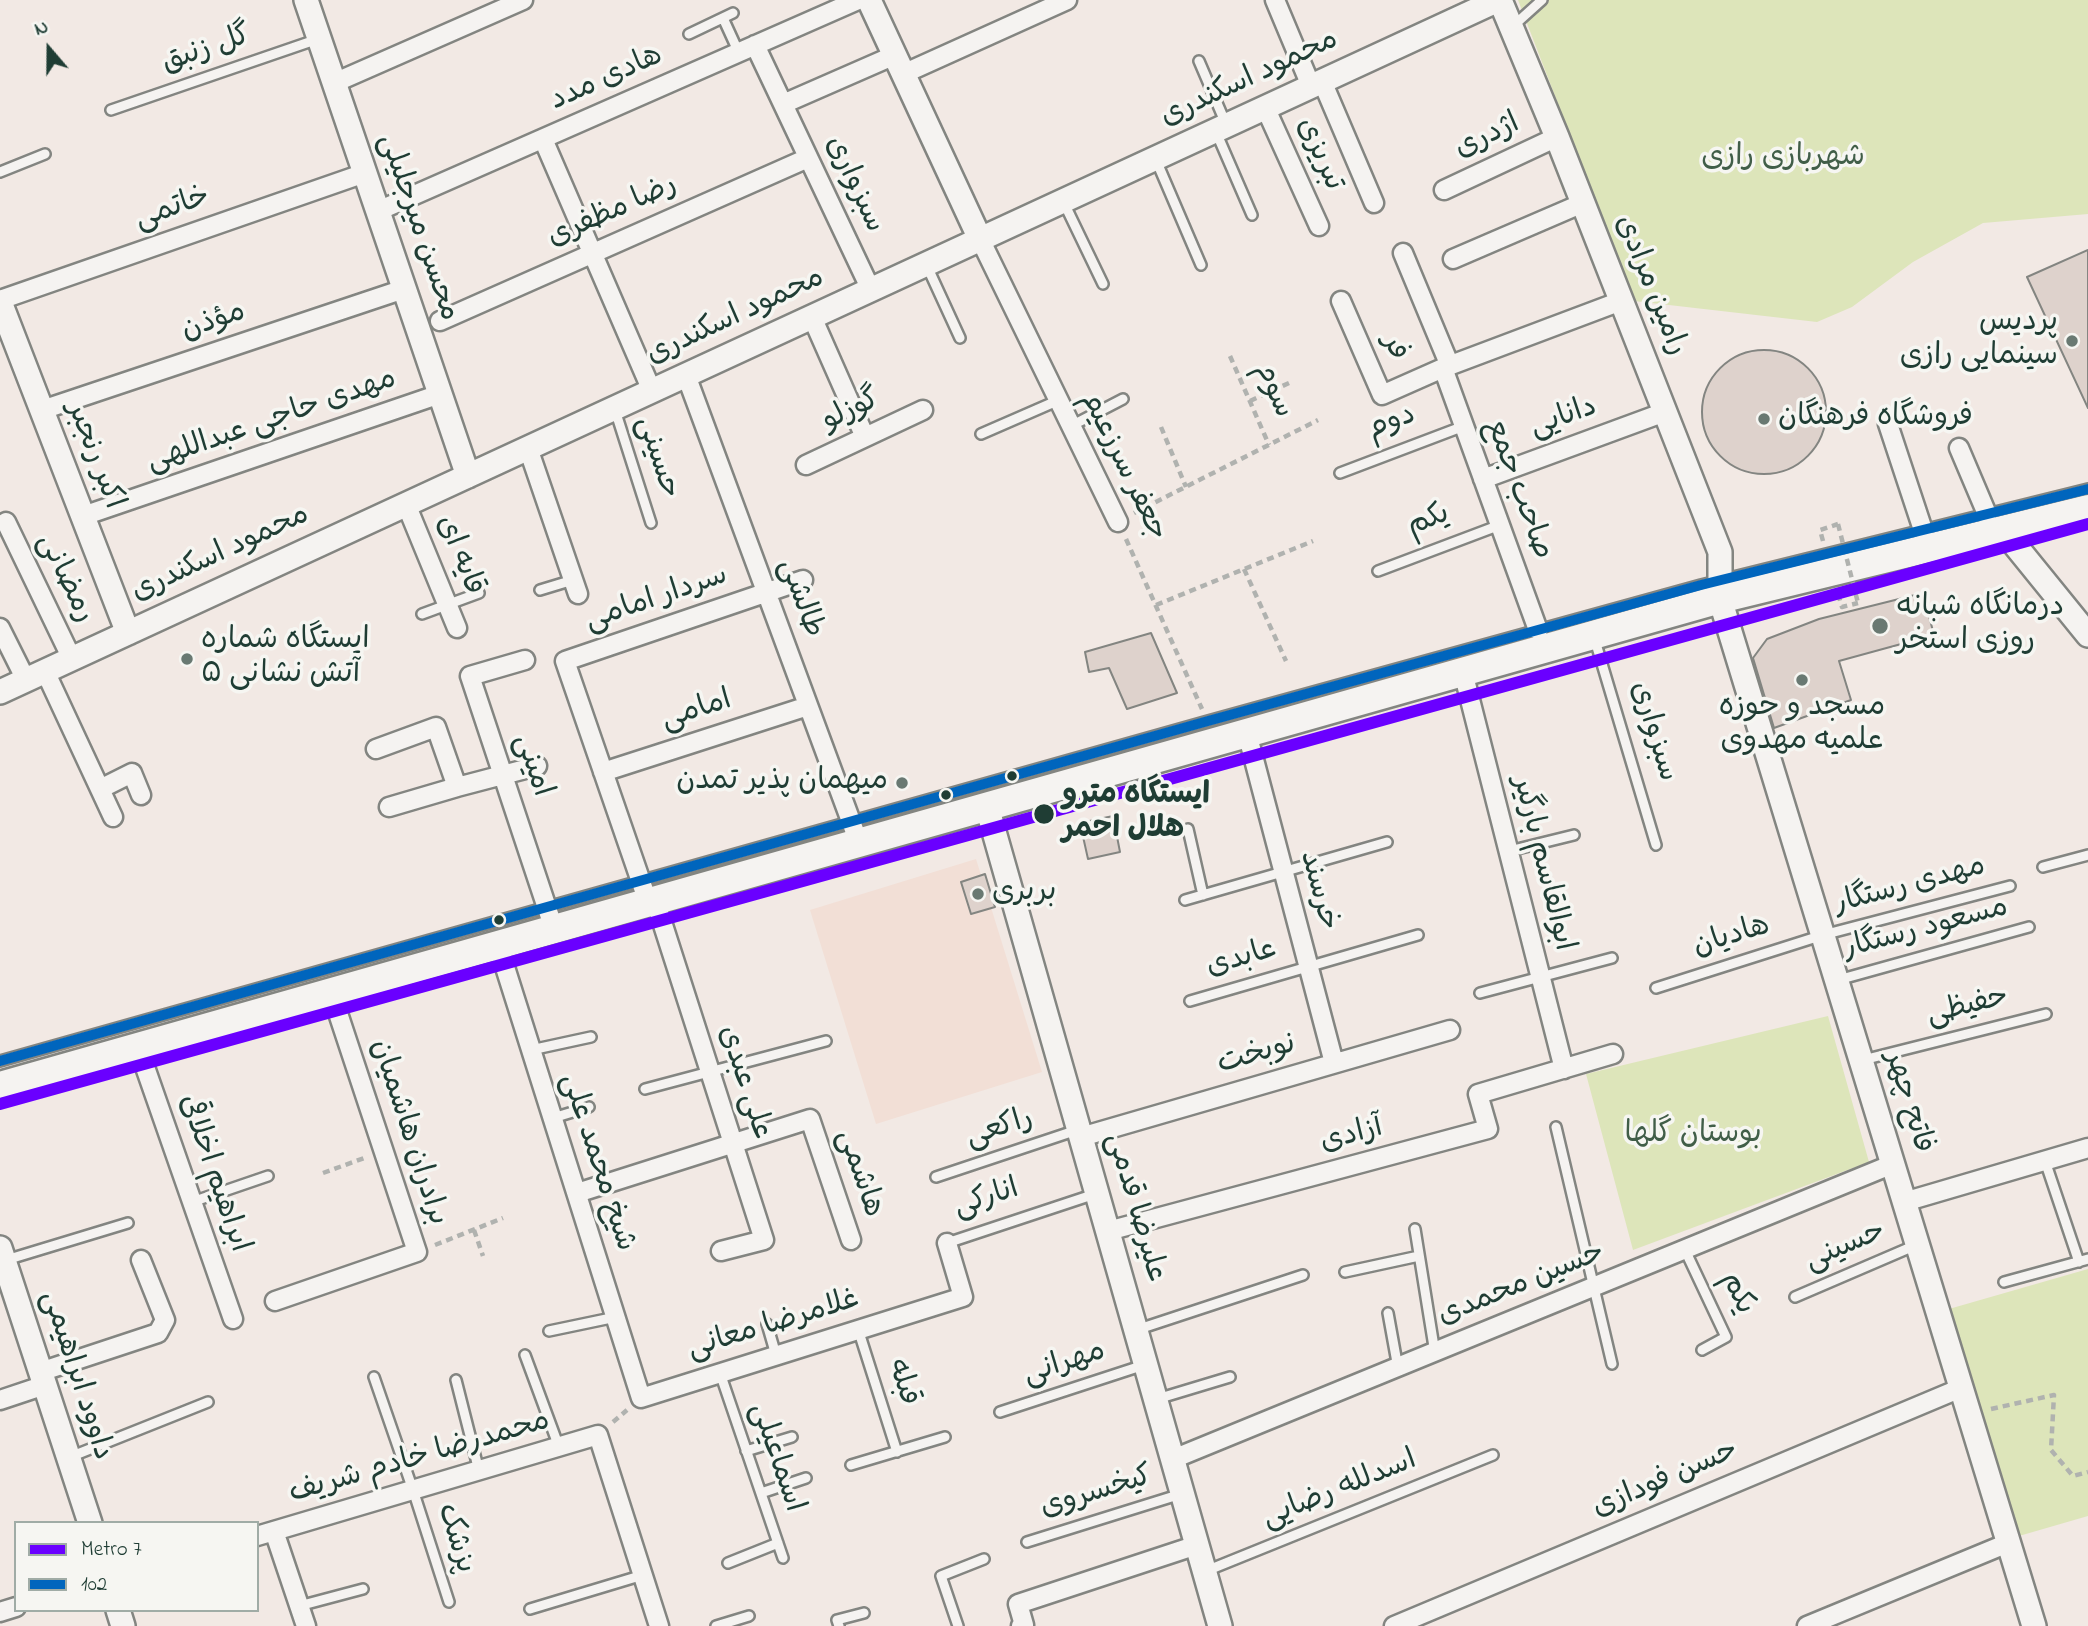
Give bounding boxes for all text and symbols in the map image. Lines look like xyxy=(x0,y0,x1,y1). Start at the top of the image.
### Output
north arrow xyxy=(14,14,84,84)
text: N xyxy=(31,14,52,44)
street label: گل زنبق xyxy=(158,19,256,83)
street label: محمود اسکندری xyxy=(1155,23,1345,137)
street label: هادی مدد xyxy=(545,39,669,121)
street label: اژدری xyxy=(1450,107,1526,169)
street label: تبریزی xyxy=(1286,113,1350,197)
street label: محسن میرجلیلی xyxy=(368,130,466,326)
street label: سبزواری xyxy=(815,131,891,239)
park label: شهربازی رازی xyxy=(1701,141,1865,177)
street label: رضا مظفری xyxy=(543,169,683,257)
street label: خاتمی xyxy=(131,180,215,240)
street label: رامین مرادی xyxy=(1605,211,1693,361)
street label: محمود اسکندری xyxy=(641,261,831,375)
street label: مؤذن xyxy=(177,295,251,351)
place label: پردیس سینمایی رازی xyxy=(1900,306,2058,376)
street label: فر xyxy=(1372,329,1414,367)
marker: پردیس سینمایی رازی xyxy=(2064,333,2080,349)
street label: سوم xyxy=(1244,358,1300,424)
street label: مهدی حاجی عبداللهی xyxy=(143,362,401,482)
street label: گوزلو xyxy=(817,383,887,441)
street label: جعفر سرزعیم xyxy=(1070,387,1174,547)
street label: دانایی xyxy=(1526,390,1602,448)
street label: اکبر رنجبر xyxy=(56,397,130,515)
street label: دوم xyxy=(1363,398,1421,450)
place label: فروشگاه فرهنگان xyxy=(1778,401,1973,437)
marker: فروشگاه فرهنگان xyxy=(1756,411,1772,427)
street label: حسینی xyxy=(626,412,686,504)
street label: صاحب جمع xyxy=(1475,415,1559,565)
street label: محمود اسکندری xyxy=(126,498,316,612)
street label: یکم xyxy=(1403,498,1455,546)
street label: قایه ای xyxy=(426,511,490,601)
street label: رمضانی xyxy=(27,528,101,630)
street label: طالشی xyxy=(768,555,830,643)
street label: سردار امامی xyxy=(581,559,733,641)
place label: درمانگاه شبانه روزی استخر xyxy=(1896,591,2064,662)
marker: درمانگاه شبانه روزی استخر xyxy=(1870,616,1890,636)
place label: ایستگاه شماره ۵ آتش نشانی xyxy=(201,624,370,694)
marker: ایستگاه شماره ۵ آتش نشانی xyxy=(179,651,195,667)
marker: مسجد و حوزه علمیه مهدوی xyxy=(1794,672,1810,688)
street label: سبزواری xyxy=(1620,678,1684,786)
street label: امامی xyxy=(657,684,737,740)
place label: مسجد و حوزه علمیه مهدوی xyxy=(1719,691,1885,762)
street label: امینی xyxy=(504,730,558,802)
place label: میهمان پذیر تمدن xyxy=(676,765,888,801)
unlabelled marker xyxy=(1005,769,1019,783)
street label: ابوالقاسم بارگیر xyxy=(1502,773,1580,955)
marker: میهمان پذیر تمدن xyxy=(894,775,910,791)
place label: ایستگاه مترو هلال احمر xyxy=(1062,779,1210,850)
unlabelled marker xyxy=(939,788,953,802)
marker: ایستگاه مترو هلال احمر xyxy=(1032,802,1056,826)
street label: خرسند xyxy=(1289,847,1345,935)
street label: مهدی رستگار xyxy=(1830,850,1990,924)
place label: بربری xyxy=(992,876,1056,912)
marker: بربری xyxy=(970,886,986,902)
street label: مسعود رستگار xyxy=(1839,891,2013,969)
street label: هادیان xyxy=(1689,909,1775,967)
unlabelled marker xyxy=(492,913,506,927)
street label: عابدی xyxy=(1203,933,1281,987)
street label: حفیظی xyxy=(1923,981,2013,1035)
street label: علی عبدی xyxy=(708,1022,778,1144)
street label: نوبخت xyxy=(1214,1028,1300,1084)
street label: برادران هاشمیان xyxy=(360,1036,454,1230)
street label: فاتح چهر xyxy=(1875,1048,1939,1158)
street label: شیخ محمد علی xyxy=(550,1070,642,1256)
street label: ابراهیم اخلاقی xyxy=(168,1090,256,1258)
street label: راکعی xyxy=(962,1102,1038,1158)
street label: آزادی xyxy=(1317,1111,1387,1163)
park label: بوستان گلها xyxy=(1624,1118,1762,1154)
street label: هاشمی xyxy=(826,1126,890,1222)
street label: علیرضا قدمی xyxy=(1096,1129,1172,1287)
street label: انارکی xyxy=(950,1173,1024,1227)
street label: حسینی xyxy=(1800,1215,1892,1281)
street label: حسین محمدی xyxy=(1433,1236,1611,1336)
street label: یکم xyxy=(1711,1267,1761,1321)
street label: غلامرضا معانی xyxy=(684,1283,864,1369)
street label: داوود ابراهیمی xyxy=(31,1287,119,1465)
street label: مهرانی xyxy=(1019,1335,1111,1395)
street label: قبله xyxy=(877,1355,925,1411)
street label: اسماعیلی xyxy=(740,1399,810,1517)
street label: محمدرضا خادم شریف xyxy=(285,1405,555,1513)
street label: حسن فودازی xyxy=(1588,1434,1744,1528)
street label: اسدلله رضایی xyxy=(1258,1444,1422,1538)
street label: کیخسروی xyxy=(1037,1460,1157,1528)
street label: پزشک xyxy=(426,1500,482,1578)
legend xyxy=(14,1521,259,1612)
text: Metro 7 xyxy=(81,1535,142,1565)
text: 102 xyxy=(81,1570,107,1600)

